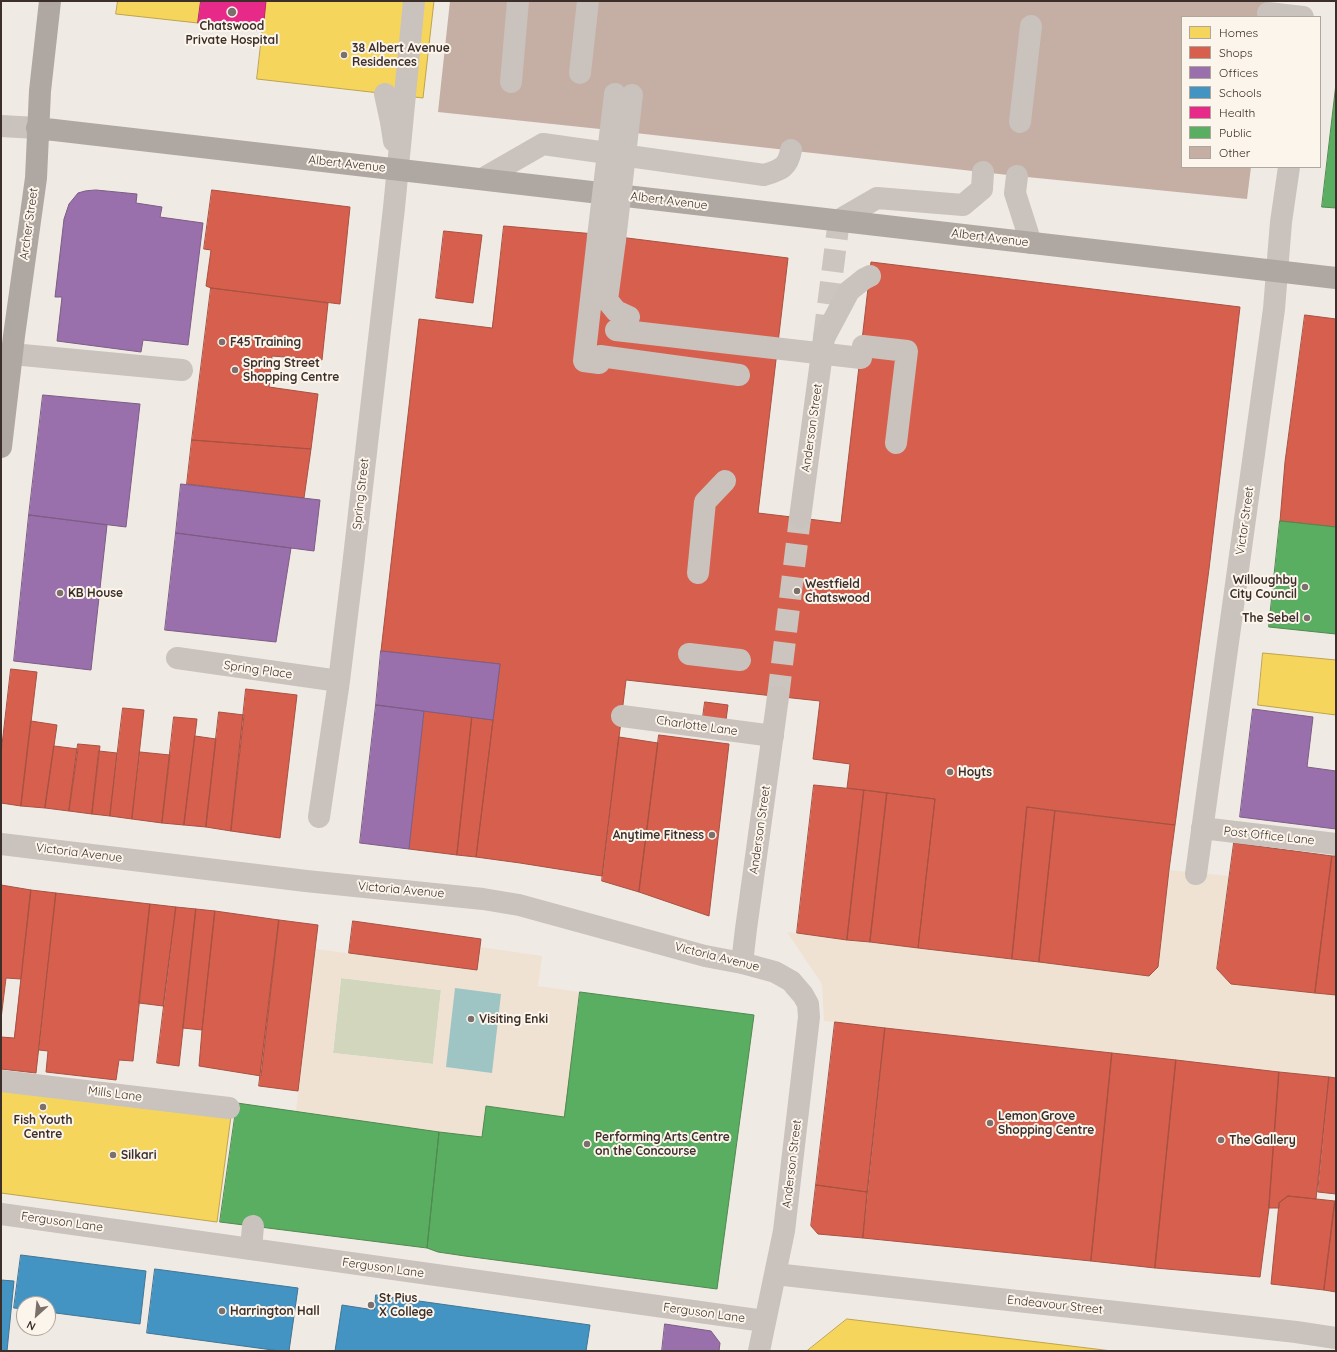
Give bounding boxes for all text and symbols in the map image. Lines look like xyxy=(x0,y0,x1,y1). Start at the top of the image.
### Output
marker: Chatswood Private Hospital xyxy=(226,6,238,18)
legend xyxy=(1181,16,1321,168)
place label: Chatswood Private Hospital xyxy=(186,19,278,47)
text: Homes xyxy=(1219,25,1258,40)
place label: 38 Albert Avenue Residences xyxy=(352,41,450,69)
text: Shops xyxy=(1219,45,1253,60)
marker: 38 Albert Avenue Residences xyxy=(339,50,349,60)
text: Offices xyxy=(1219,65,1258,80)
text: Schools xyxy=(1219,85,1262,100)
text: Health xyxy=(1219,105,1255,120)
text: Public xyxy=(1219,125,1252,140)
text: Other xyxy=(1219,145,1250,160)
street label: Albert Avenue xyxy=(308,153,386,175)
street label: Archer Street xyxy=(17,187,41,261)
street label: Albert Avenue xyxy=(630,189,708,213)
street label: Albert Avenue xyxy=(951,226,1029,250)
place label: F45 Training xyxy=(230,335,301,349)
marker: F45 Training xyxy=(217,337,227,347)
place label: Spring Street Shopping Centre xyxy=(243,356,339,384)
marker: Spring Street Shopping Centre xyxy=(230,365,240,375)
street label: Anderson Street xyxy=(799,383,825,473)
street label: Spring Street xyxy=(350,458,372,530)
street label: Victor Street xyxy=(1233,486,1257,556)
place label: Willoughby City Council xyxy=(1230,573,1297,601)
place label: Westfield Chatswood xyxy=(805,577,870,605)
marker: Willoughby City Council xyxy=(1300,582,1310,592)
place label: KB House xyxy=(68,586,123,600)
marker: Westfield Chatswood xyxy=(792,586,802,596)
marker: KB House xyxy=(55,588,65,598)
place label: The Sebel xyxy=(1242,611,1299,625)
marker: The Sebel xyxy=(1302,613,1312,623)
street label: Spring Place xyxy=(223,658,293,682)
street label: Charlotte Lane xyxy=(655,713,739,739)
place label: Hoyts xyxy=(958,765,992,779)
marker: Hoyts xyxy=(945,767,955,777)
street label: Anderson Street xyxy=(747,785,773,875)
street label: Post Office Lane xyxy=(1223,824,1315,848)
place label: Anytime Fitness xyxy=(613,828,704,842)
marker: Anytime Fitness xyxy=(707,830,717,840)
street label: Victoria Avenue xyxy=(35,841,123,865)
street label: Victoria Avenue xyxy=(357,879,445,901)
street label: Victoria Avenue xyxy=(673,940,761,974)
place label: Visiting Enki xyxy=(479,1012,548,1026)
marker: Visiting Enki xyxy=(466,1014,476,1024)
street label: Mills Lane xyxy=(87,1084,143,1104)
marker: Fish Youth Centre xyxy=(38,1102,48,1112)
place label: Lemon Grove Shopping Centre xyxy=(998,1109,1094,1137)
place label: Fish Youth Centre xyxy=(14,1113,72,1141)
marker: Lemon Grove Shopping Centre xyxy=(985,1118,995,1128)
street label: Anderson Street xyxy=(779,1119,805,1209)
place label: Performing Arts Centre on the Concourse xyxy=(595,1130,730,1158)
place label: The Gallery xyxy=(1229,1133,1296,1147)
marker: The Gallery xyxy=(1216,1135,1226,1145)
marker: Performing Arts Centre on the Concourse xyxy=(582,1139,592,1149)
place label: Silkari xyxy=(121,1148,157,1162)
marker: Silkari xyxy=(108,1150,118,1160)
street label: Ferguson Lane xyxy=(20,1209,104,1235)
street label: Ferguson Lane xyxy=(341,1255,425,1281)
place label: St Pius X College xyxy=(379,1291,433,1319)
street label: Endeavour Street xyxy=(1006,1293,1104,1317)
north arrow xyxy=(16,1296,56,1336)
marker: St Pius X College xyxy=(366,1300,376,1310)
street label: Ferguson Lane xyxy=(662,1300,746,1326)
place label: Harrington Hall xyxy=(230,1304,320,1318)
marker: Harrington Hall xyxy=(217,1306,227,1316)
text: N xyxy=(24,1318,38,1334)

